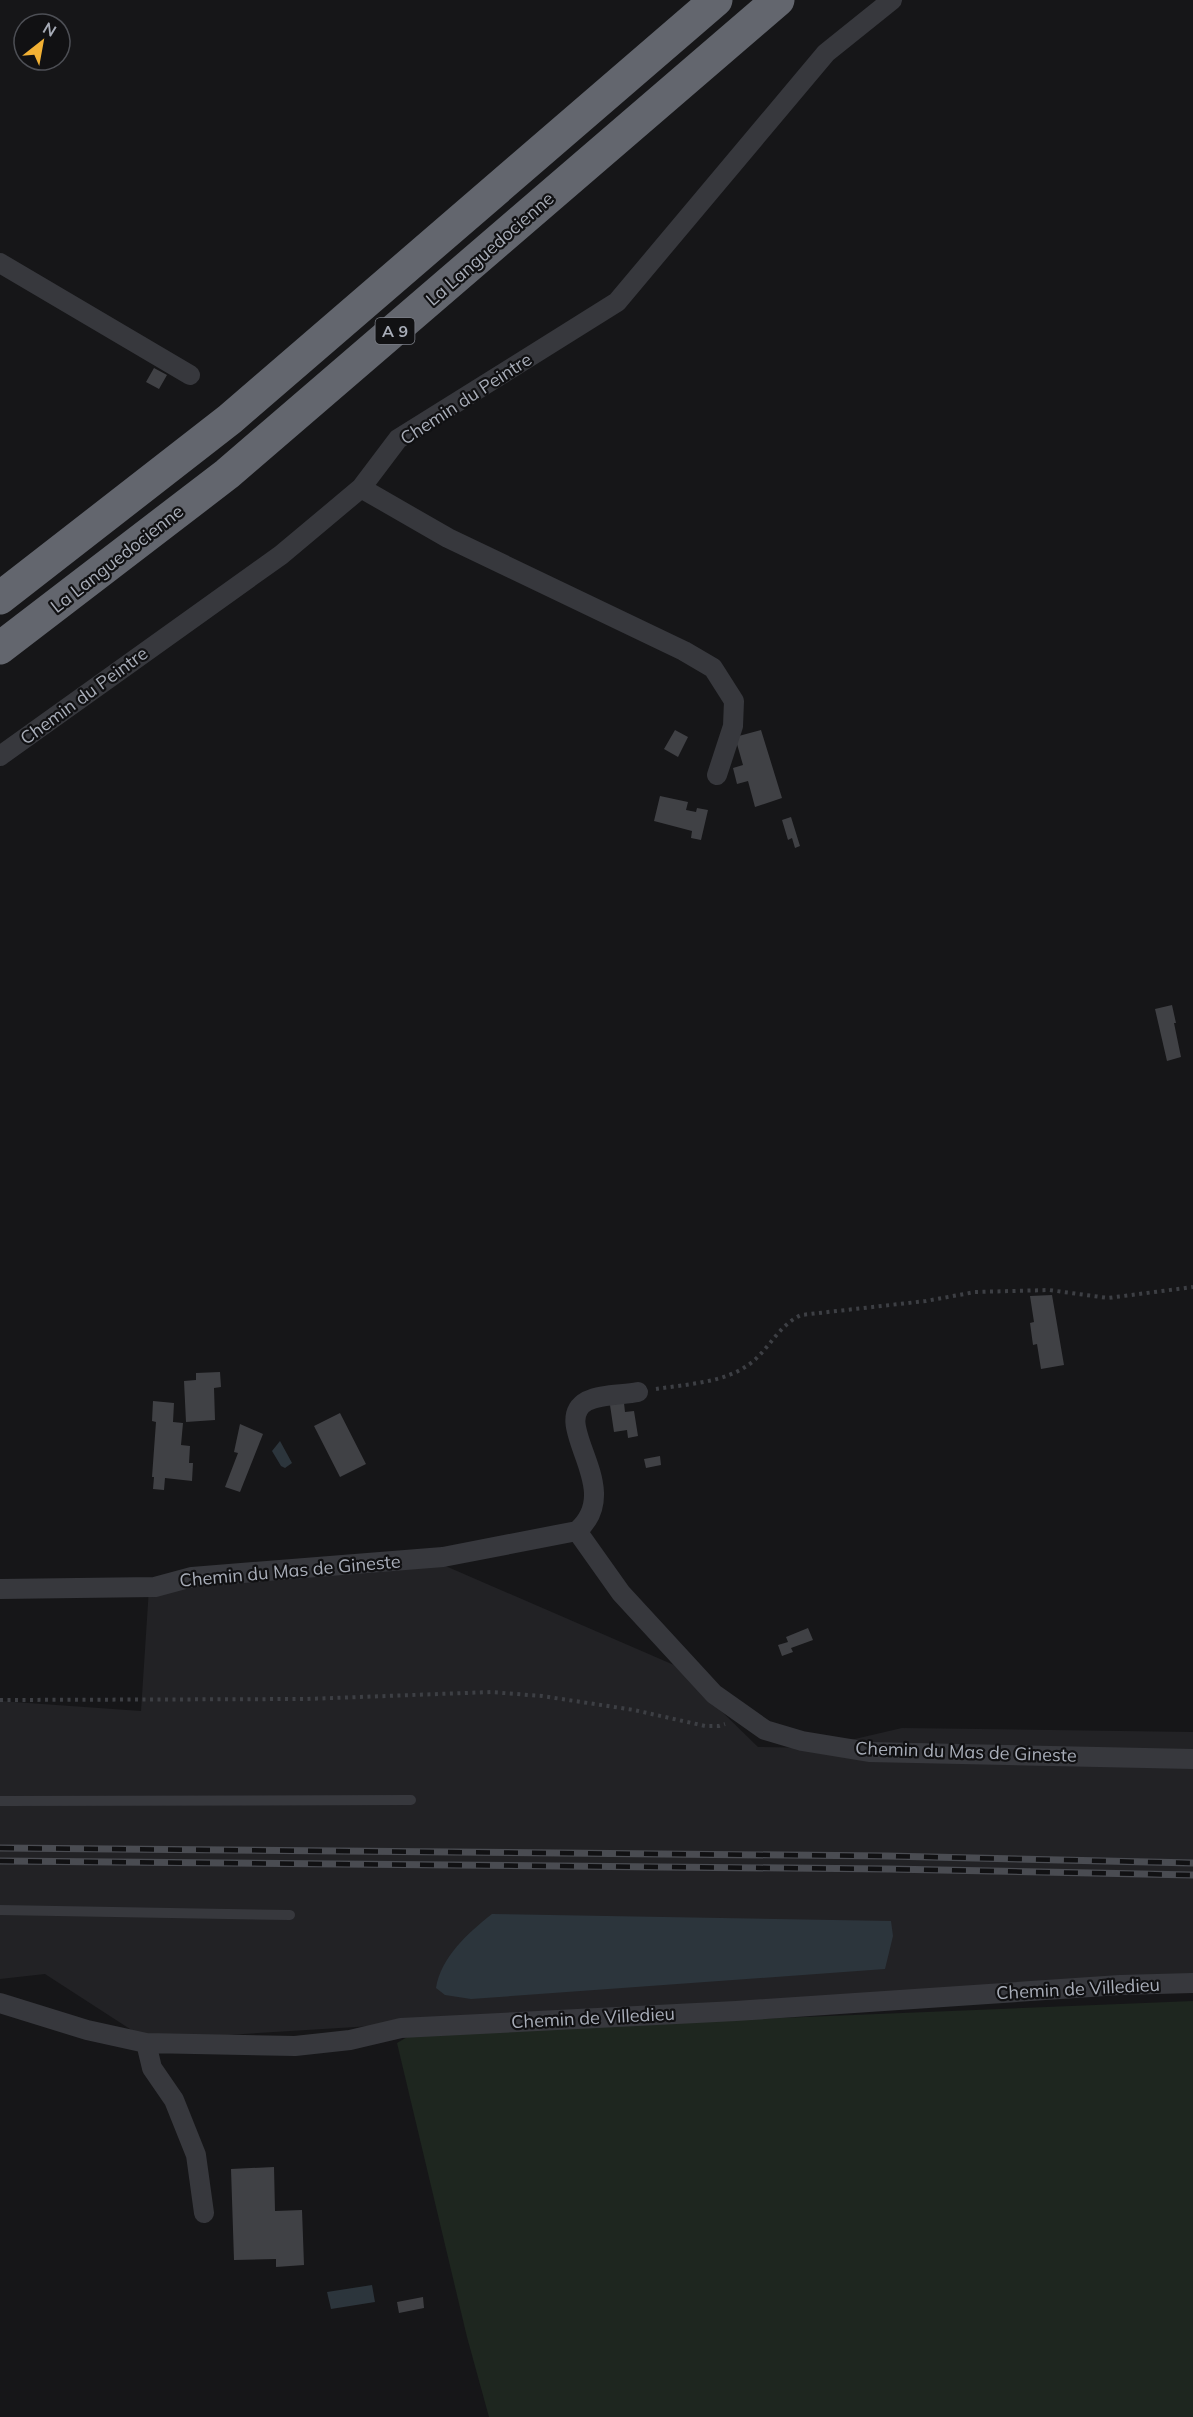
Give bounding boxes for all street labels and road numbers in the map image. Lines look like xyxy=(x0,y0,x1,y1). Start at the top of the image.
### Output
street label: La Languedocienne xyxy=(421,187,559,311)
road number: A 9 xyxy=(376,318,414,344)
street label: Chemin du Peintre xyxy=(396,347,536,450)
street label: La Languedocienne xyxy=(46,500,188,618)
street label: Chemin du Peintre xyxy=(15,642,152,750)
street label: Chemin du Mas de Gineste xyxy=(179,1549,401,1592)
street label: Chemin du Mas de Gineste xyxy=(855,1736,1077,1767)
street label: Chemin de Villedieu xyxy=(996,1973,1160,2004)
street label: Chemin de Villedieu xyxy=(511,2002,675,2033)

